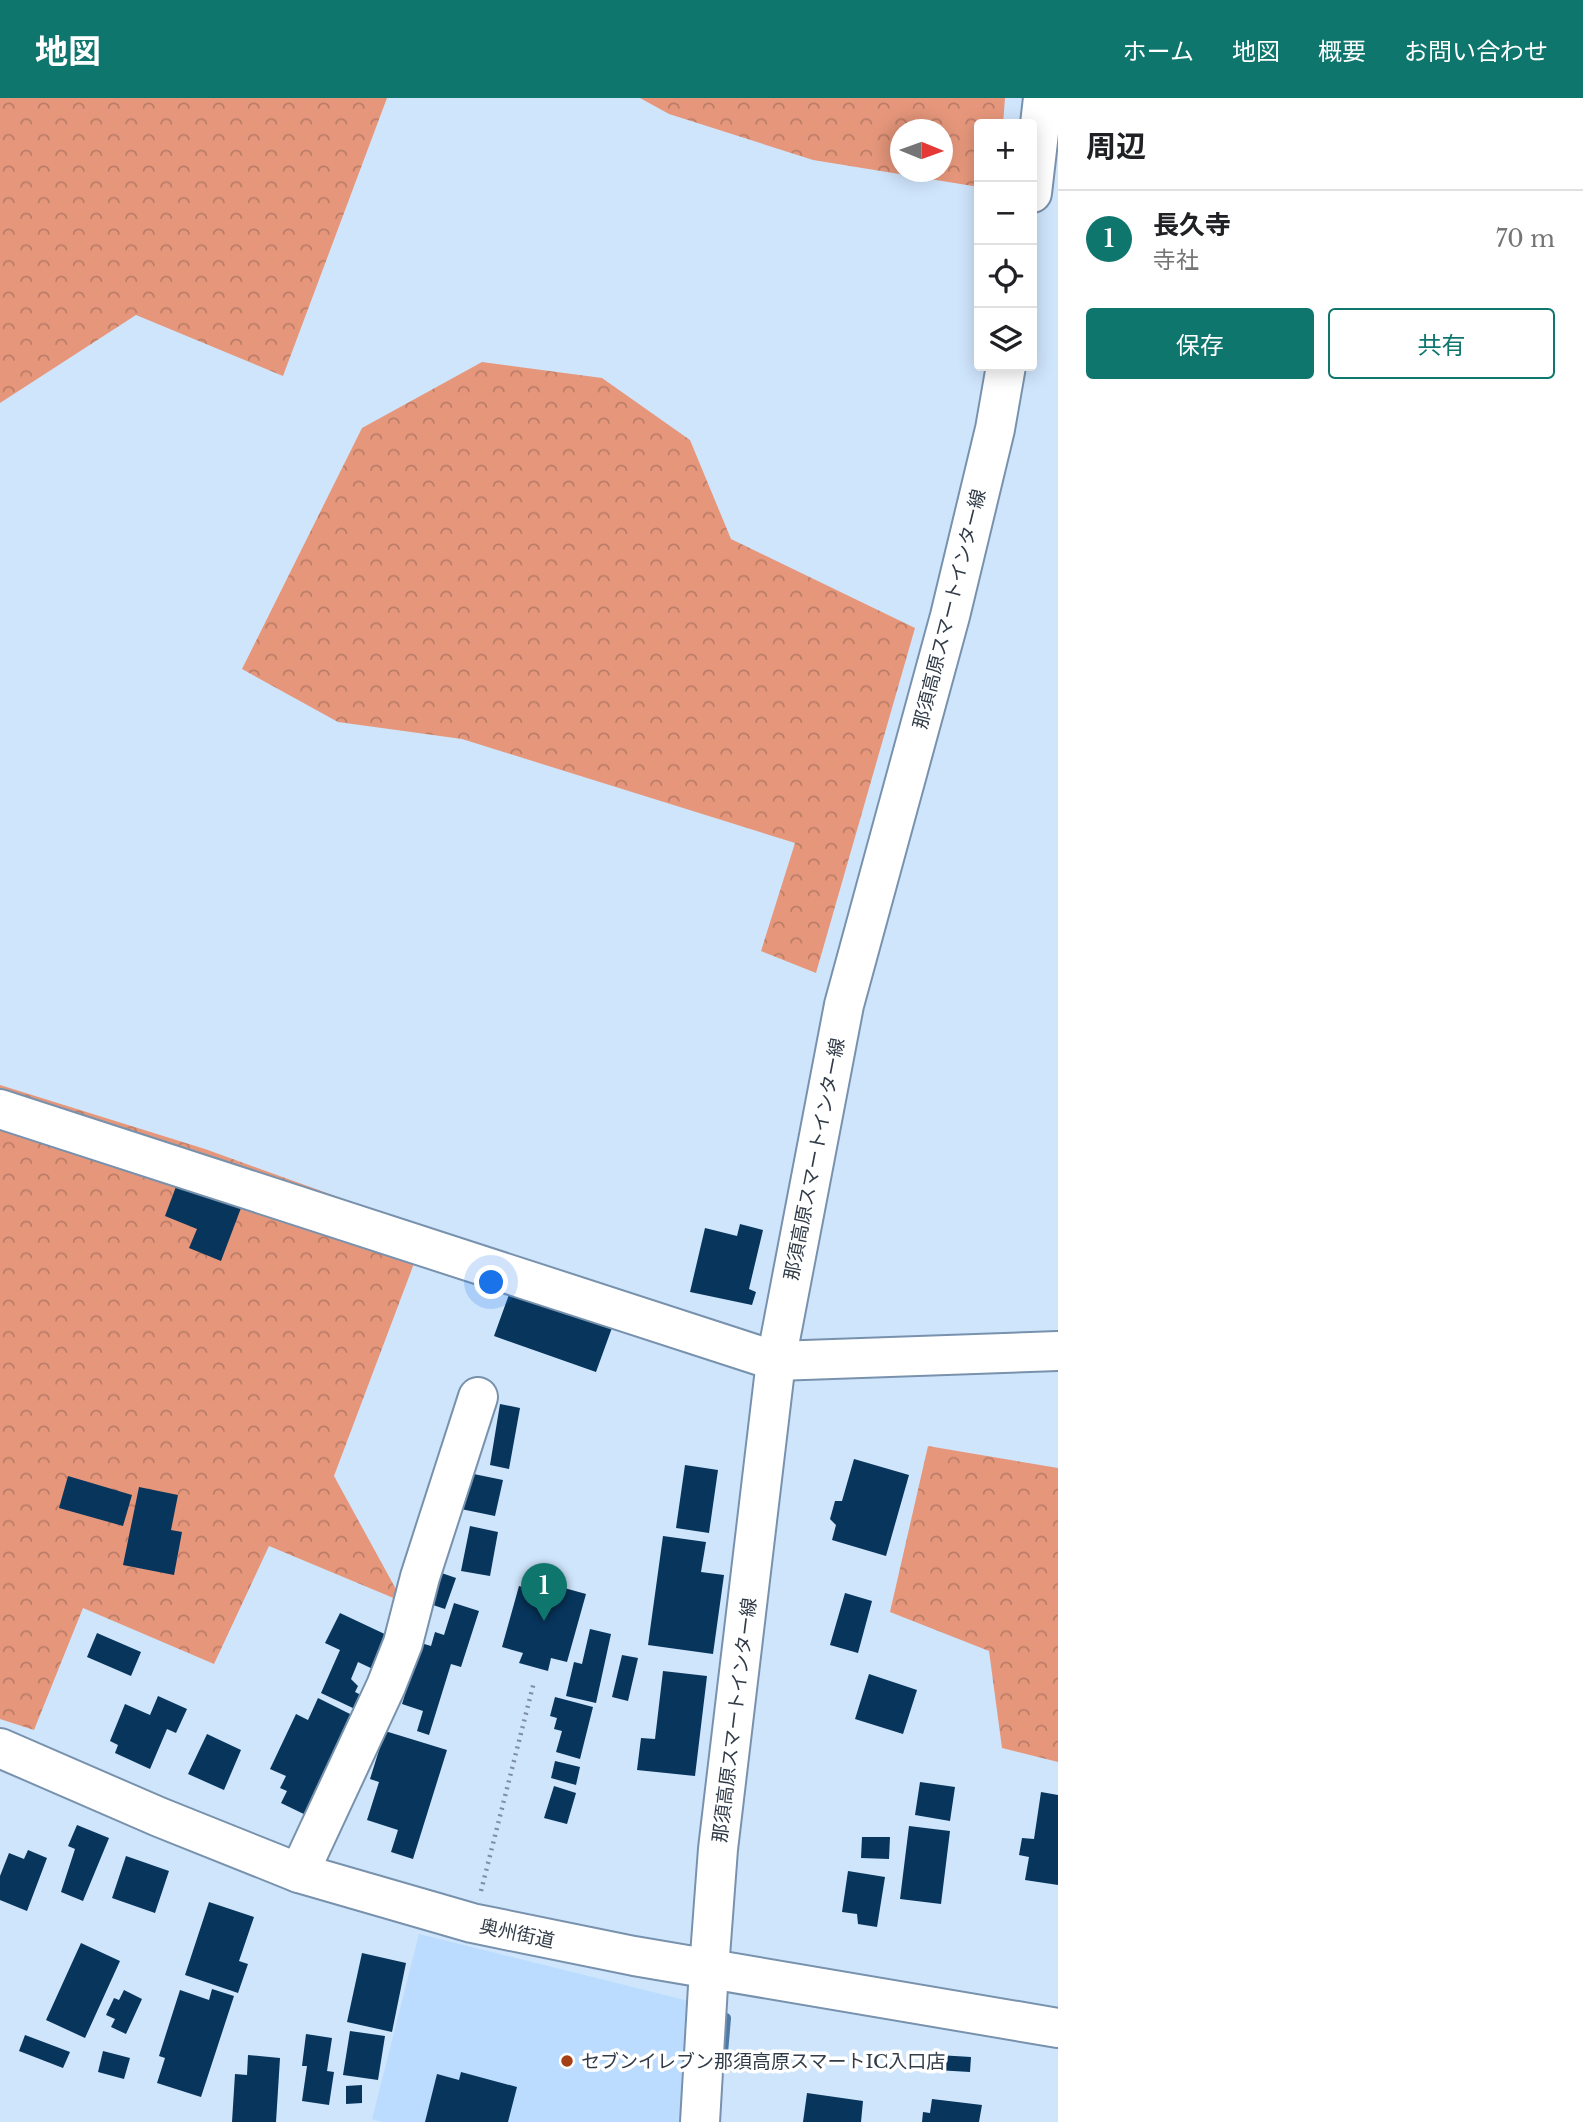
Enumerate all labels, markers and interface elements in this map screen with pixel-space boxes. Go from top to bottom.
text: 地図 [35,31,101,72]
text: ホーム [1123,37,1194,66]
text: 地図 [1232,37,1280,66]
text: 概要 [1318,37,1366,66]
text: お問い合わせ [1404,37,1548,66]
north arrow [890,119,953,182]
map controls [974,119,1037,371]
button: + [974,119,1037,182]
text: 周辺 [1086,128,1146,165]
button: − [974,182,1037,245]
text: 長久寺 [1153,209,1231,241]
text: 1 [1104,225,1114,253]
text: 70 m [1496,225,1555,253]
button: locate [974,245,1037,308]
text: 寺社 [1153,246,1199,274]
button: layers [974,308,1037,371]
button: 保存 [1086,308,1314,379]
button: 共有 [1328,308,1555,379]
street label: 那須高原スマートインター線 [909,487,990,731]
street label: 那須高原スマートインター線 [780,1036,849,1282]
your location [474,1265,508,1299]
pin: 1 [521,1563,567,1621]
street label: 那須高原スマートインター線 [708,1596,761,1844]
street label: 奥州街道 [477,1914,556,1953]
place label: セブンイレブン那須高原スマートIC入口店 [581,2050,945,2073]
marker: セブンイレブン那須高原スマートIC入口店 [559,2053,575,2069]

